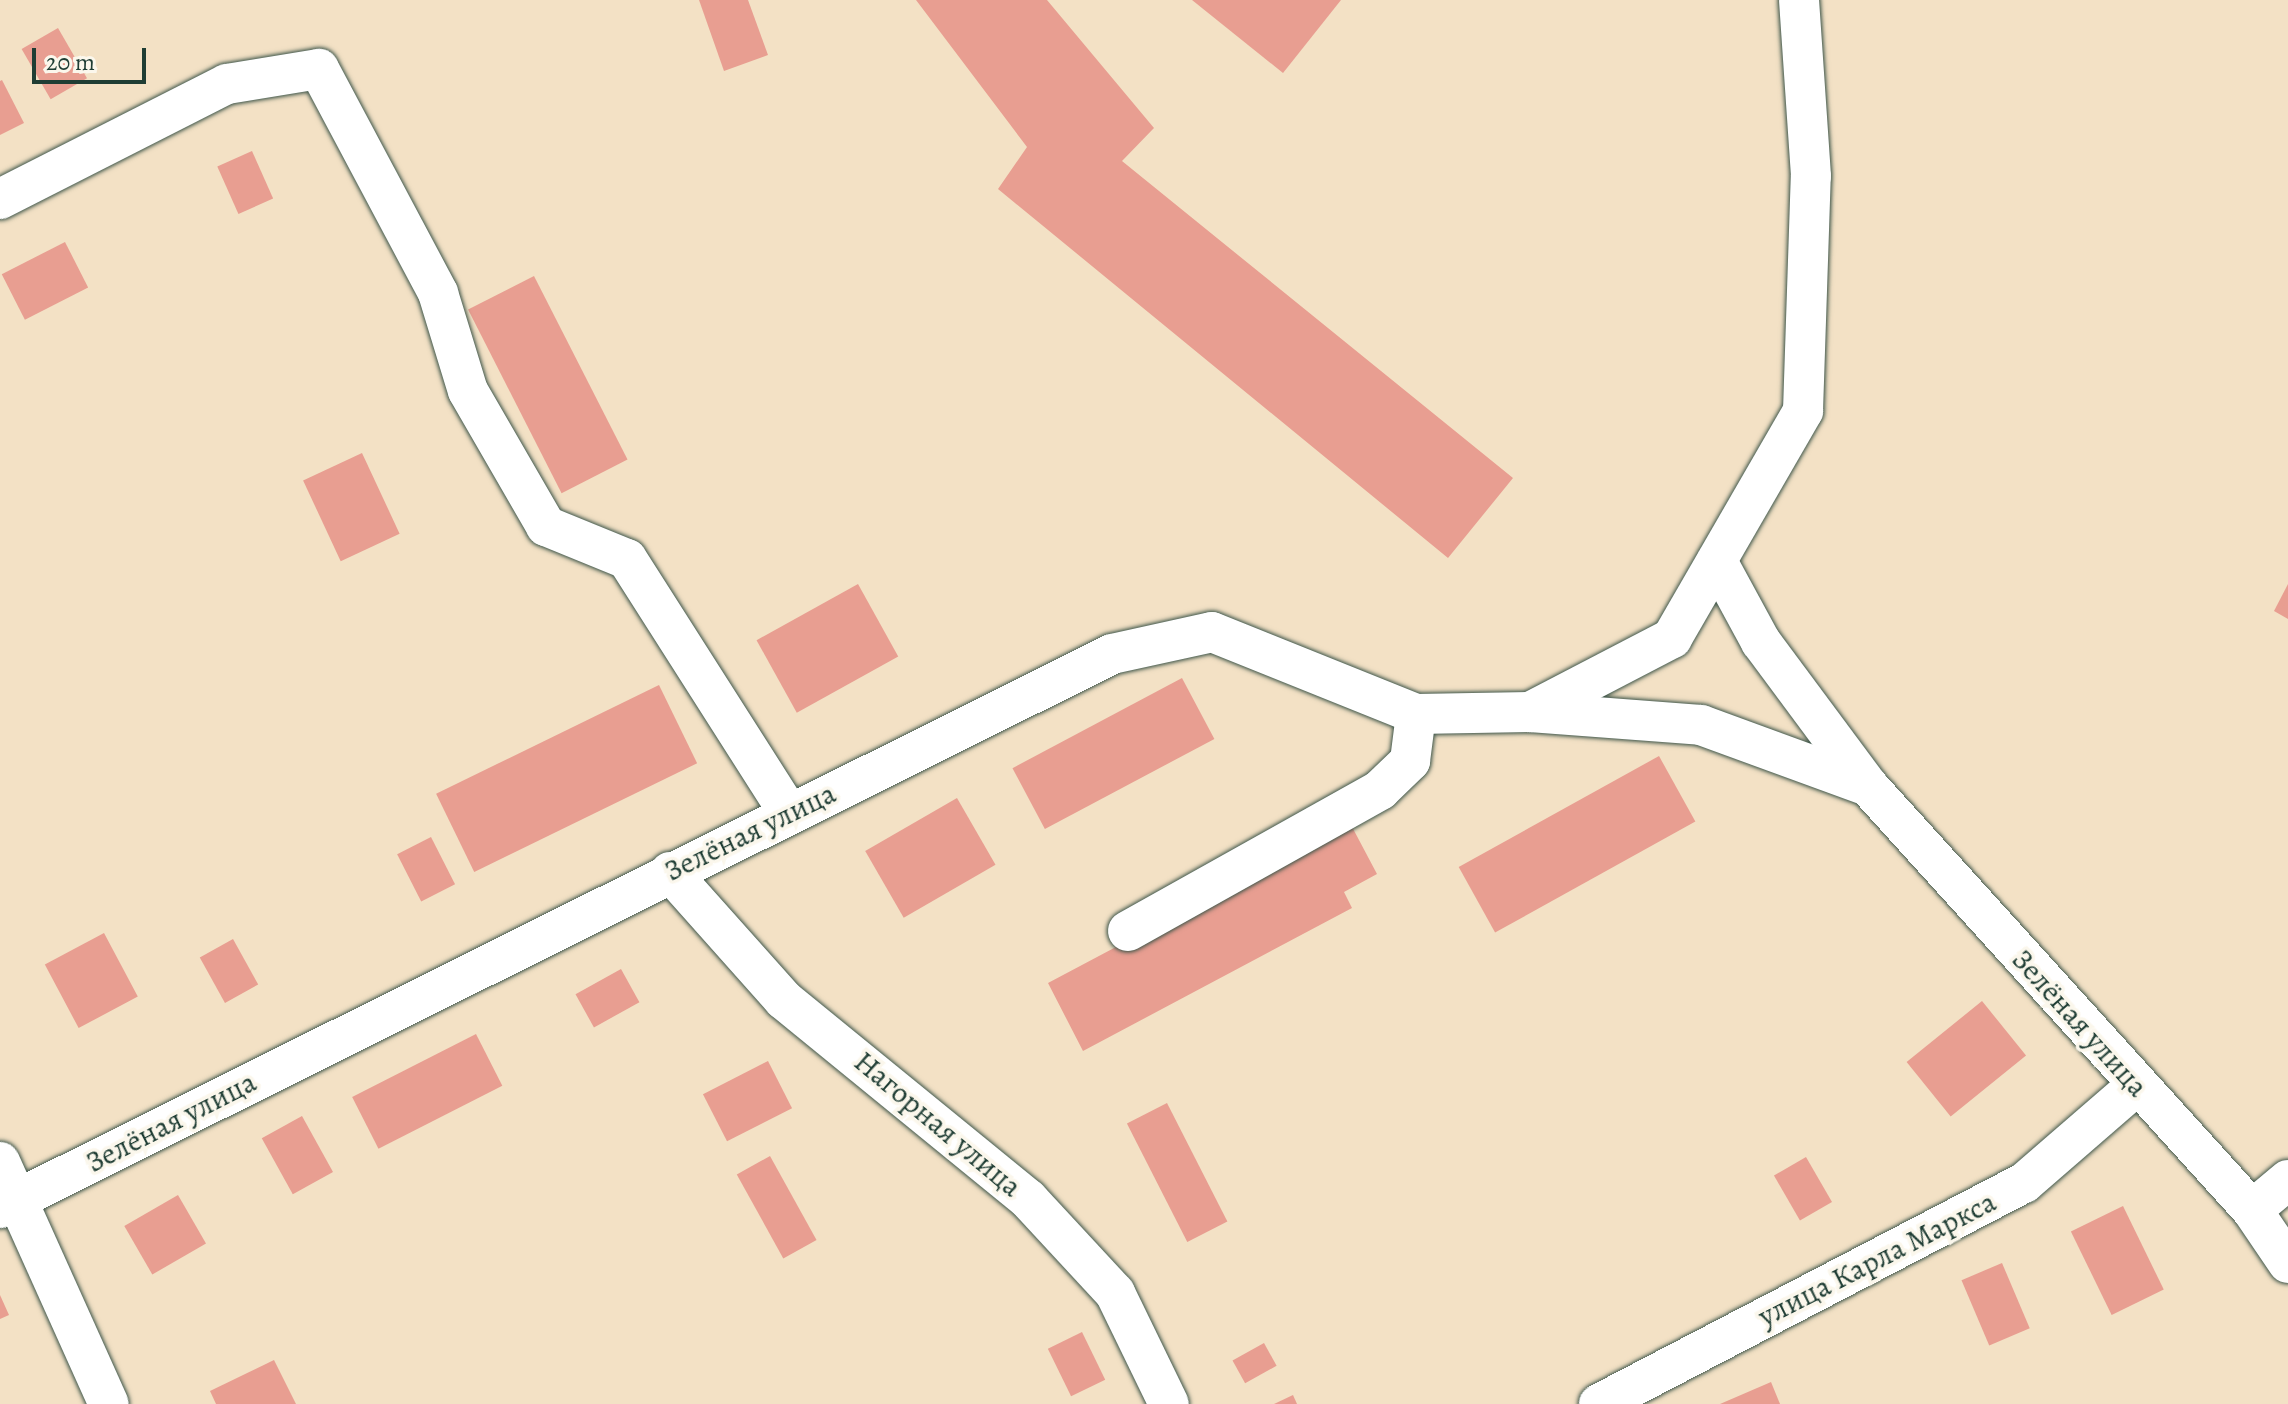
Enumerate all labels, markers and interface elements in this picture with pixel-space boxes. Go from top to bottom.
scale bar [36,32,150,82]
text: 20 m [46,46,95,78]
street label: Зелёная улица [658,775,842,889]
street label: Зелёная улица [2004,942,2156,1104]
street label: Нагорная улица [847,1043,1029,1205]
street label: Зелёная улица [80,1064,262,1180]
street label: улица Карла Маркса [1752,1184,2002,1334]

